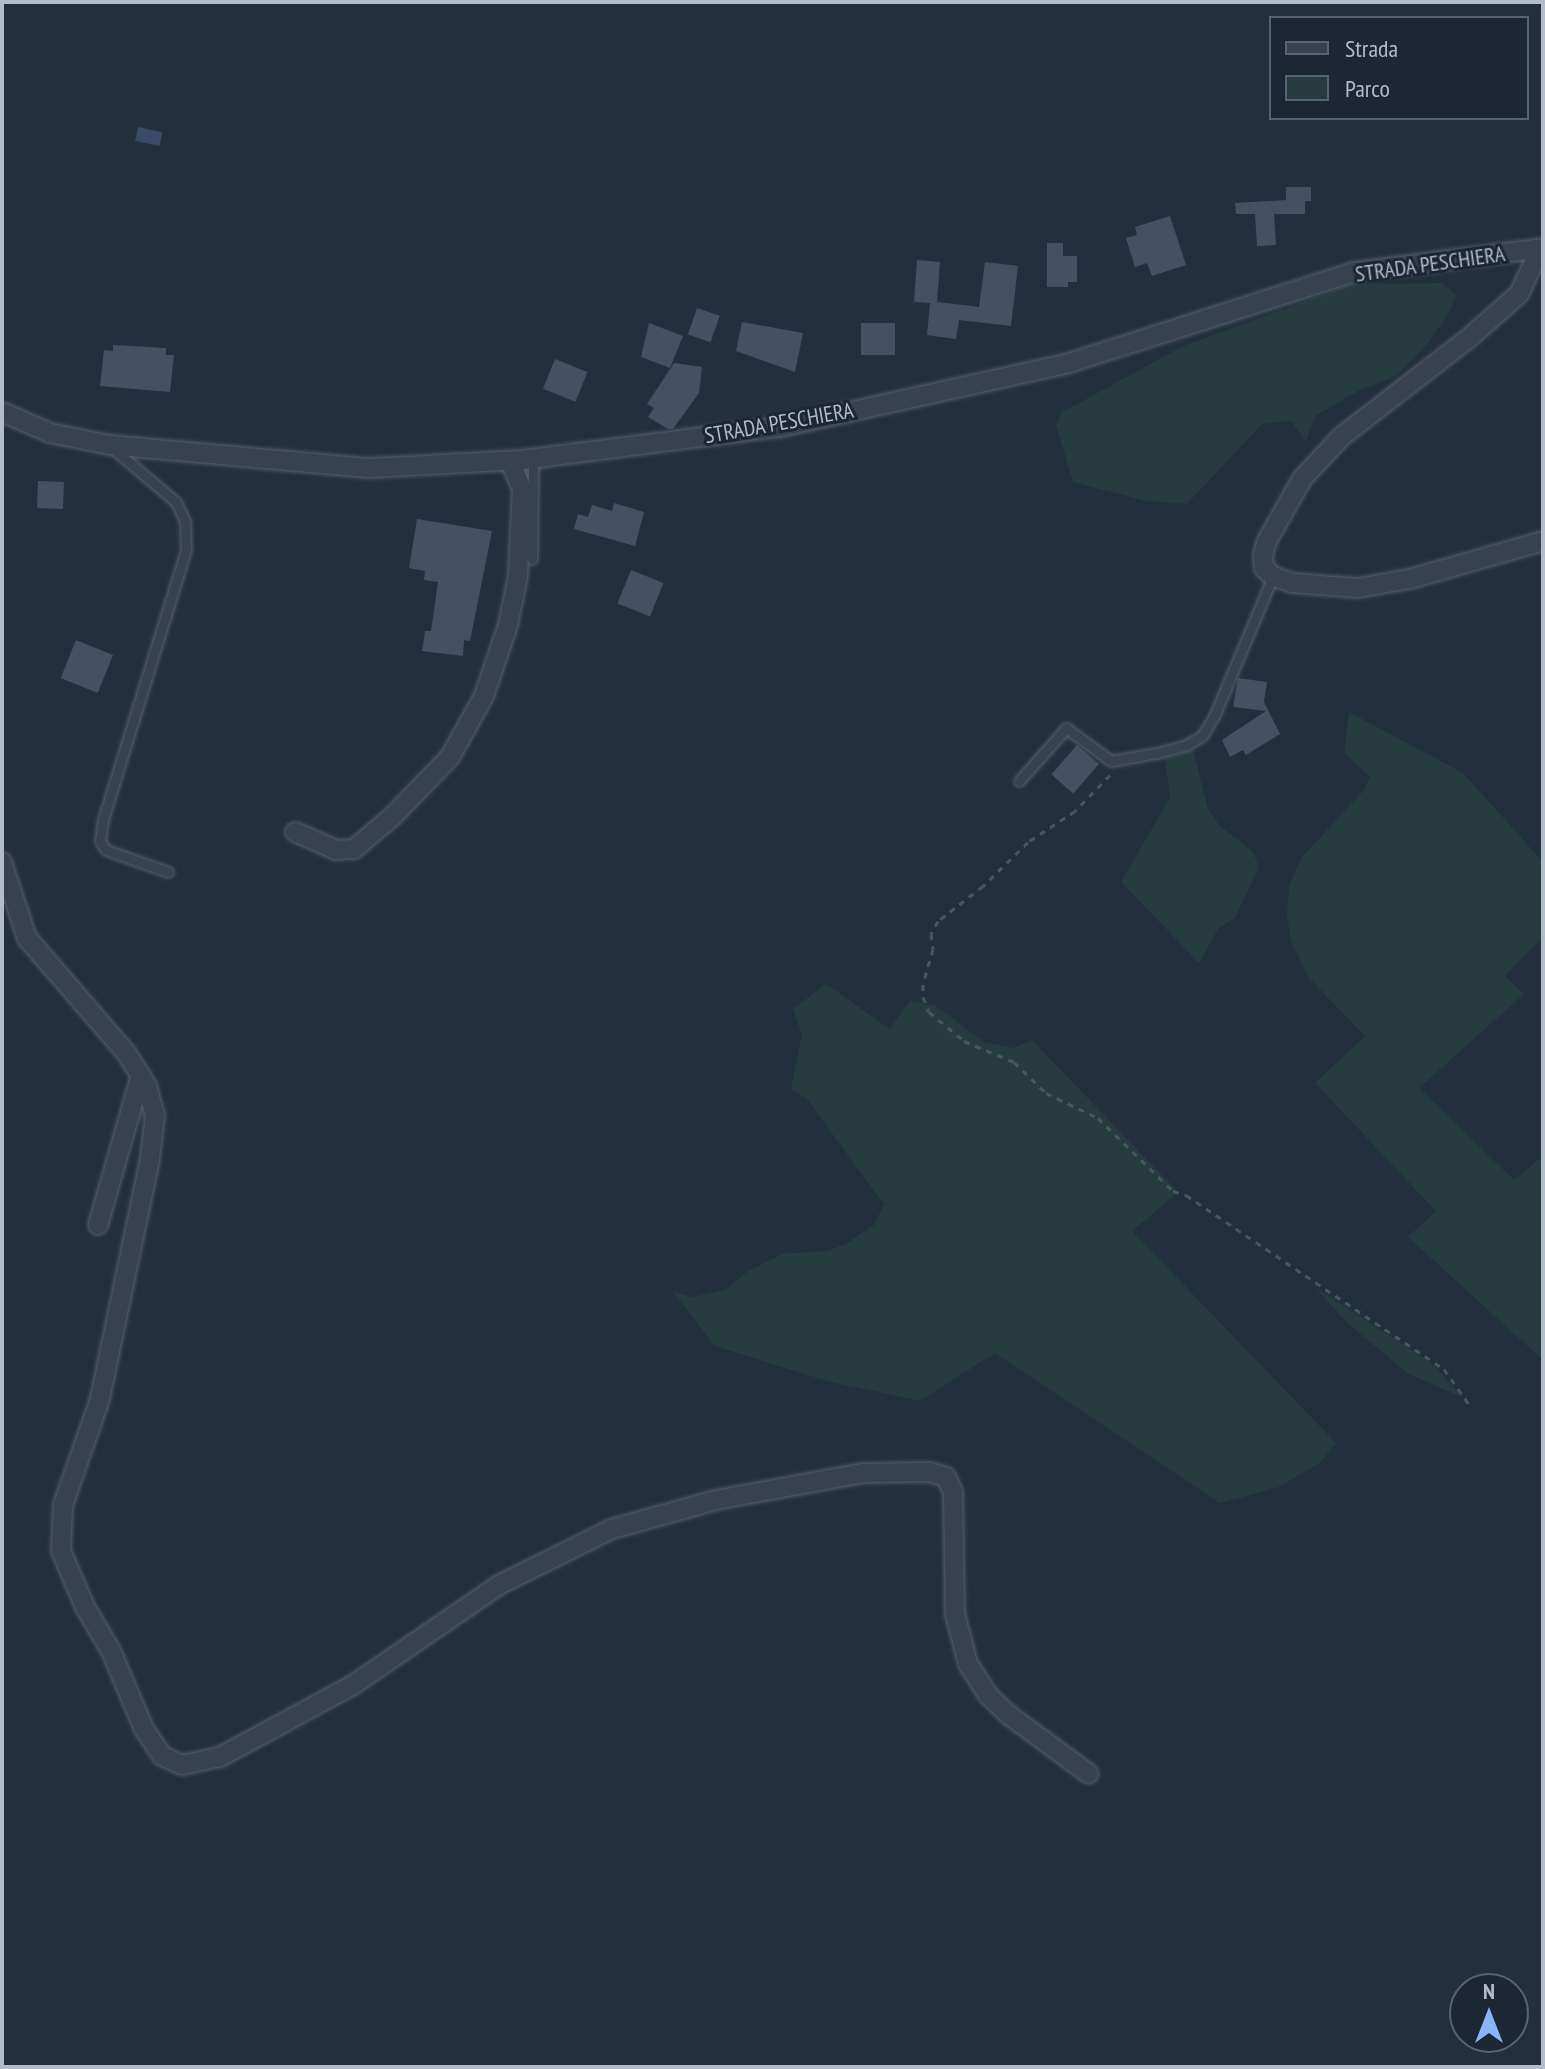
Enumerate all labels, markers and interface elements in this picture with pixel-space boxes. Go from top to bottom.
legend [1269,16,1529,120]
text: Strada [1345,33,1398,64]
text: Parco [1345,73,1390,104]
street label: STRADA PESCHIERA [1353,240,1507,288]
street label: STRADA PESCHIERA [702,397,856,449]
north arrow [1449,1973,1529,2053]
text: N [1483,1977,1495,2005]

